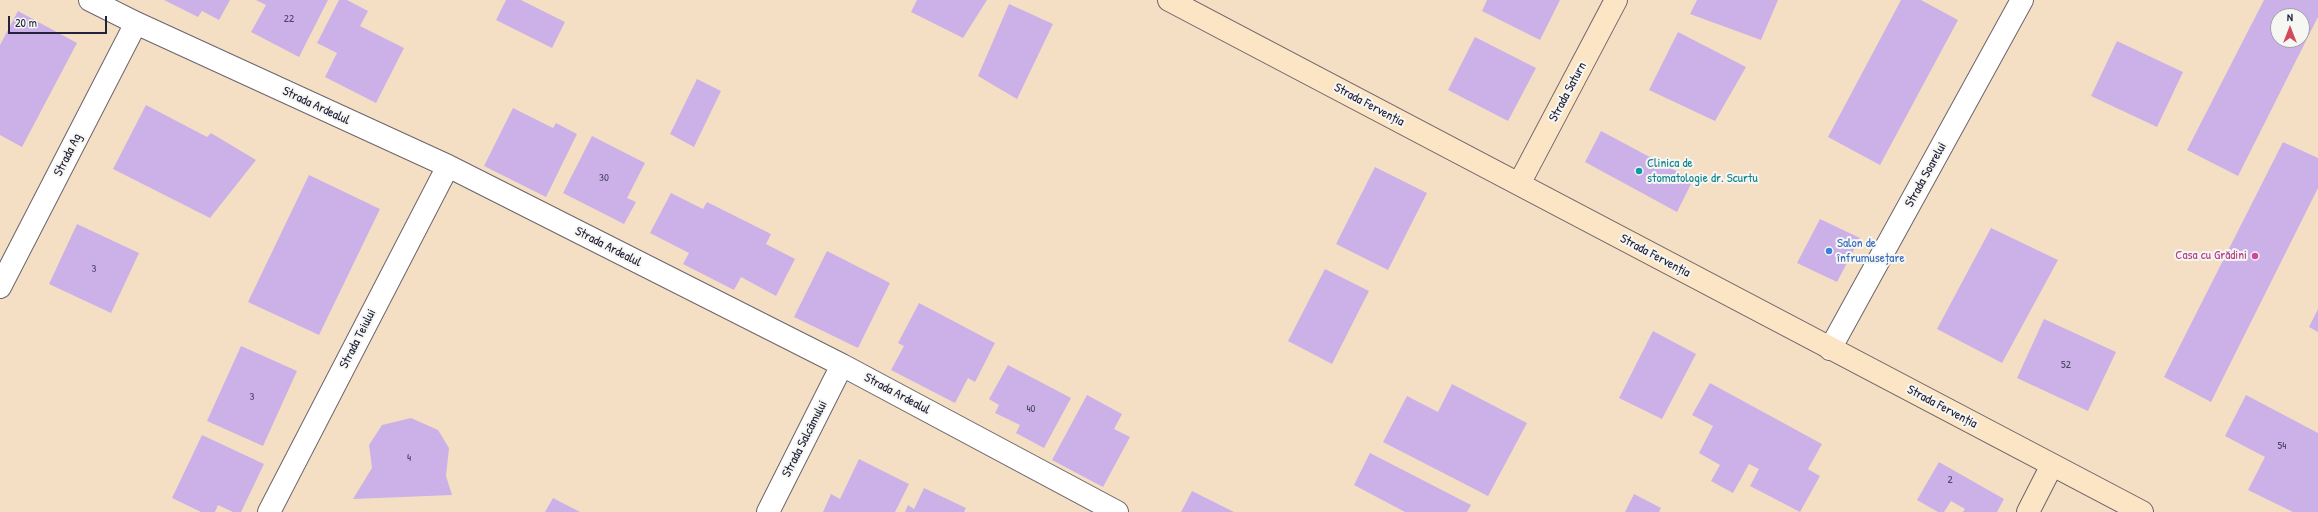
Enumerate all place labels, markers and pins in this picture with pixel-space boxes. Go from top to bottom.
place label: Clinica de stomatologie dr. Scurtu [1647,156,1758,187]
marker: Clinica de stomatologie dr. Scurtu [1634,166,1644,176]
place label: Salon de înfrumusețare [1837,236,1905,267]
marker: Salon de înfrumusețare [1824,246,1834,256]
place label: Casa cu Grădini [2175,248,2247,264]
marker: Casa cu Grădini [2250,251,2260,261]

